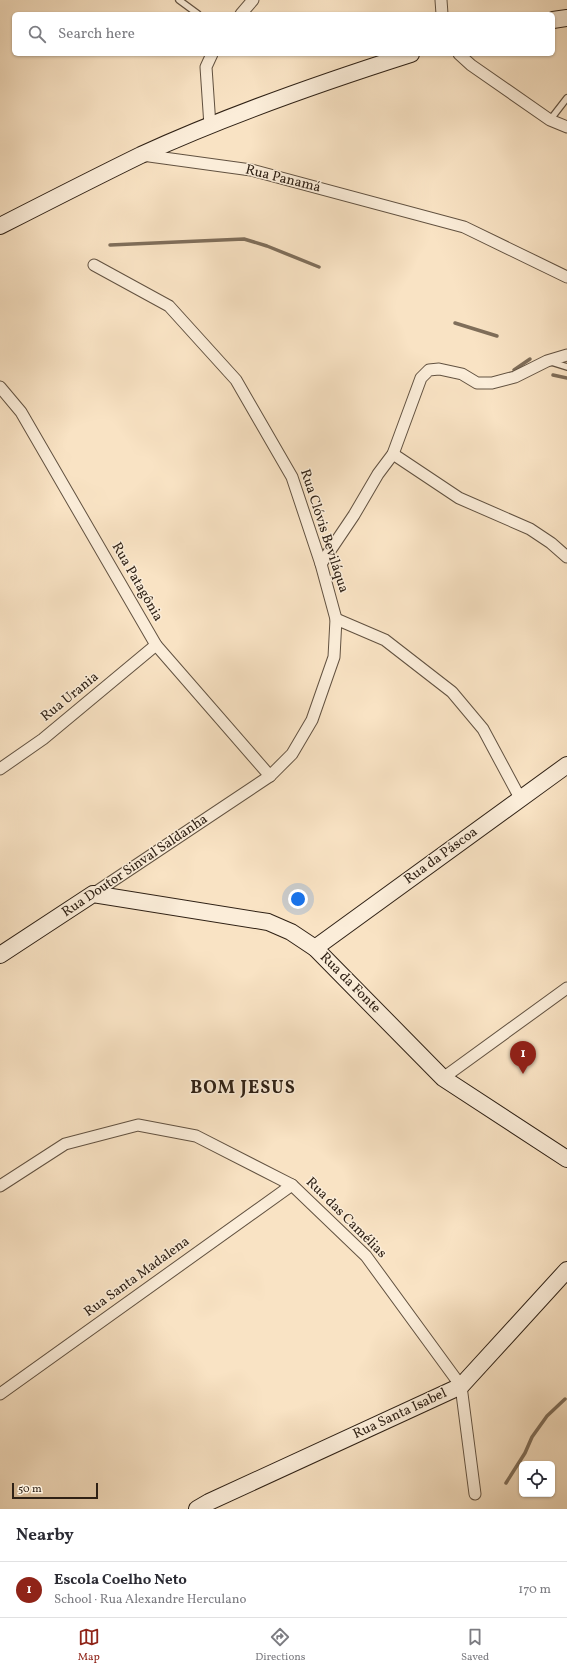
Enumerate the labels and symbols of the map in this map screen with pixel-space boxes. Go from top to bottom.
street label: Rua Panamá [243,160,323,198]
street label: Rua Clóvis Beviláqua [295,467,353,595]
street label: Rua Patagônia [107,539,167,625]
street label: Rua Urania [37,668,103,726]
street label: Rua Doutor Sinval Saldanha [58,810,212,922]
street label: Rua da Páscoa [400,823,482,889]
your location [288,889,308,909]
street label: Rua da Fonte [315,948,385,1018]
pin: 1 [510,1041,536,1074]
district label: BOM JESUS [190,1076,296,1101]
street label: Rua das Camélias [301,1173,391,1263]
street label: Rua Santa Madalena [80,1232,194,1322]
street label: Rua Santa Isabel [350,1384,450,1444]
scale bar [12,1481,98,1500]

